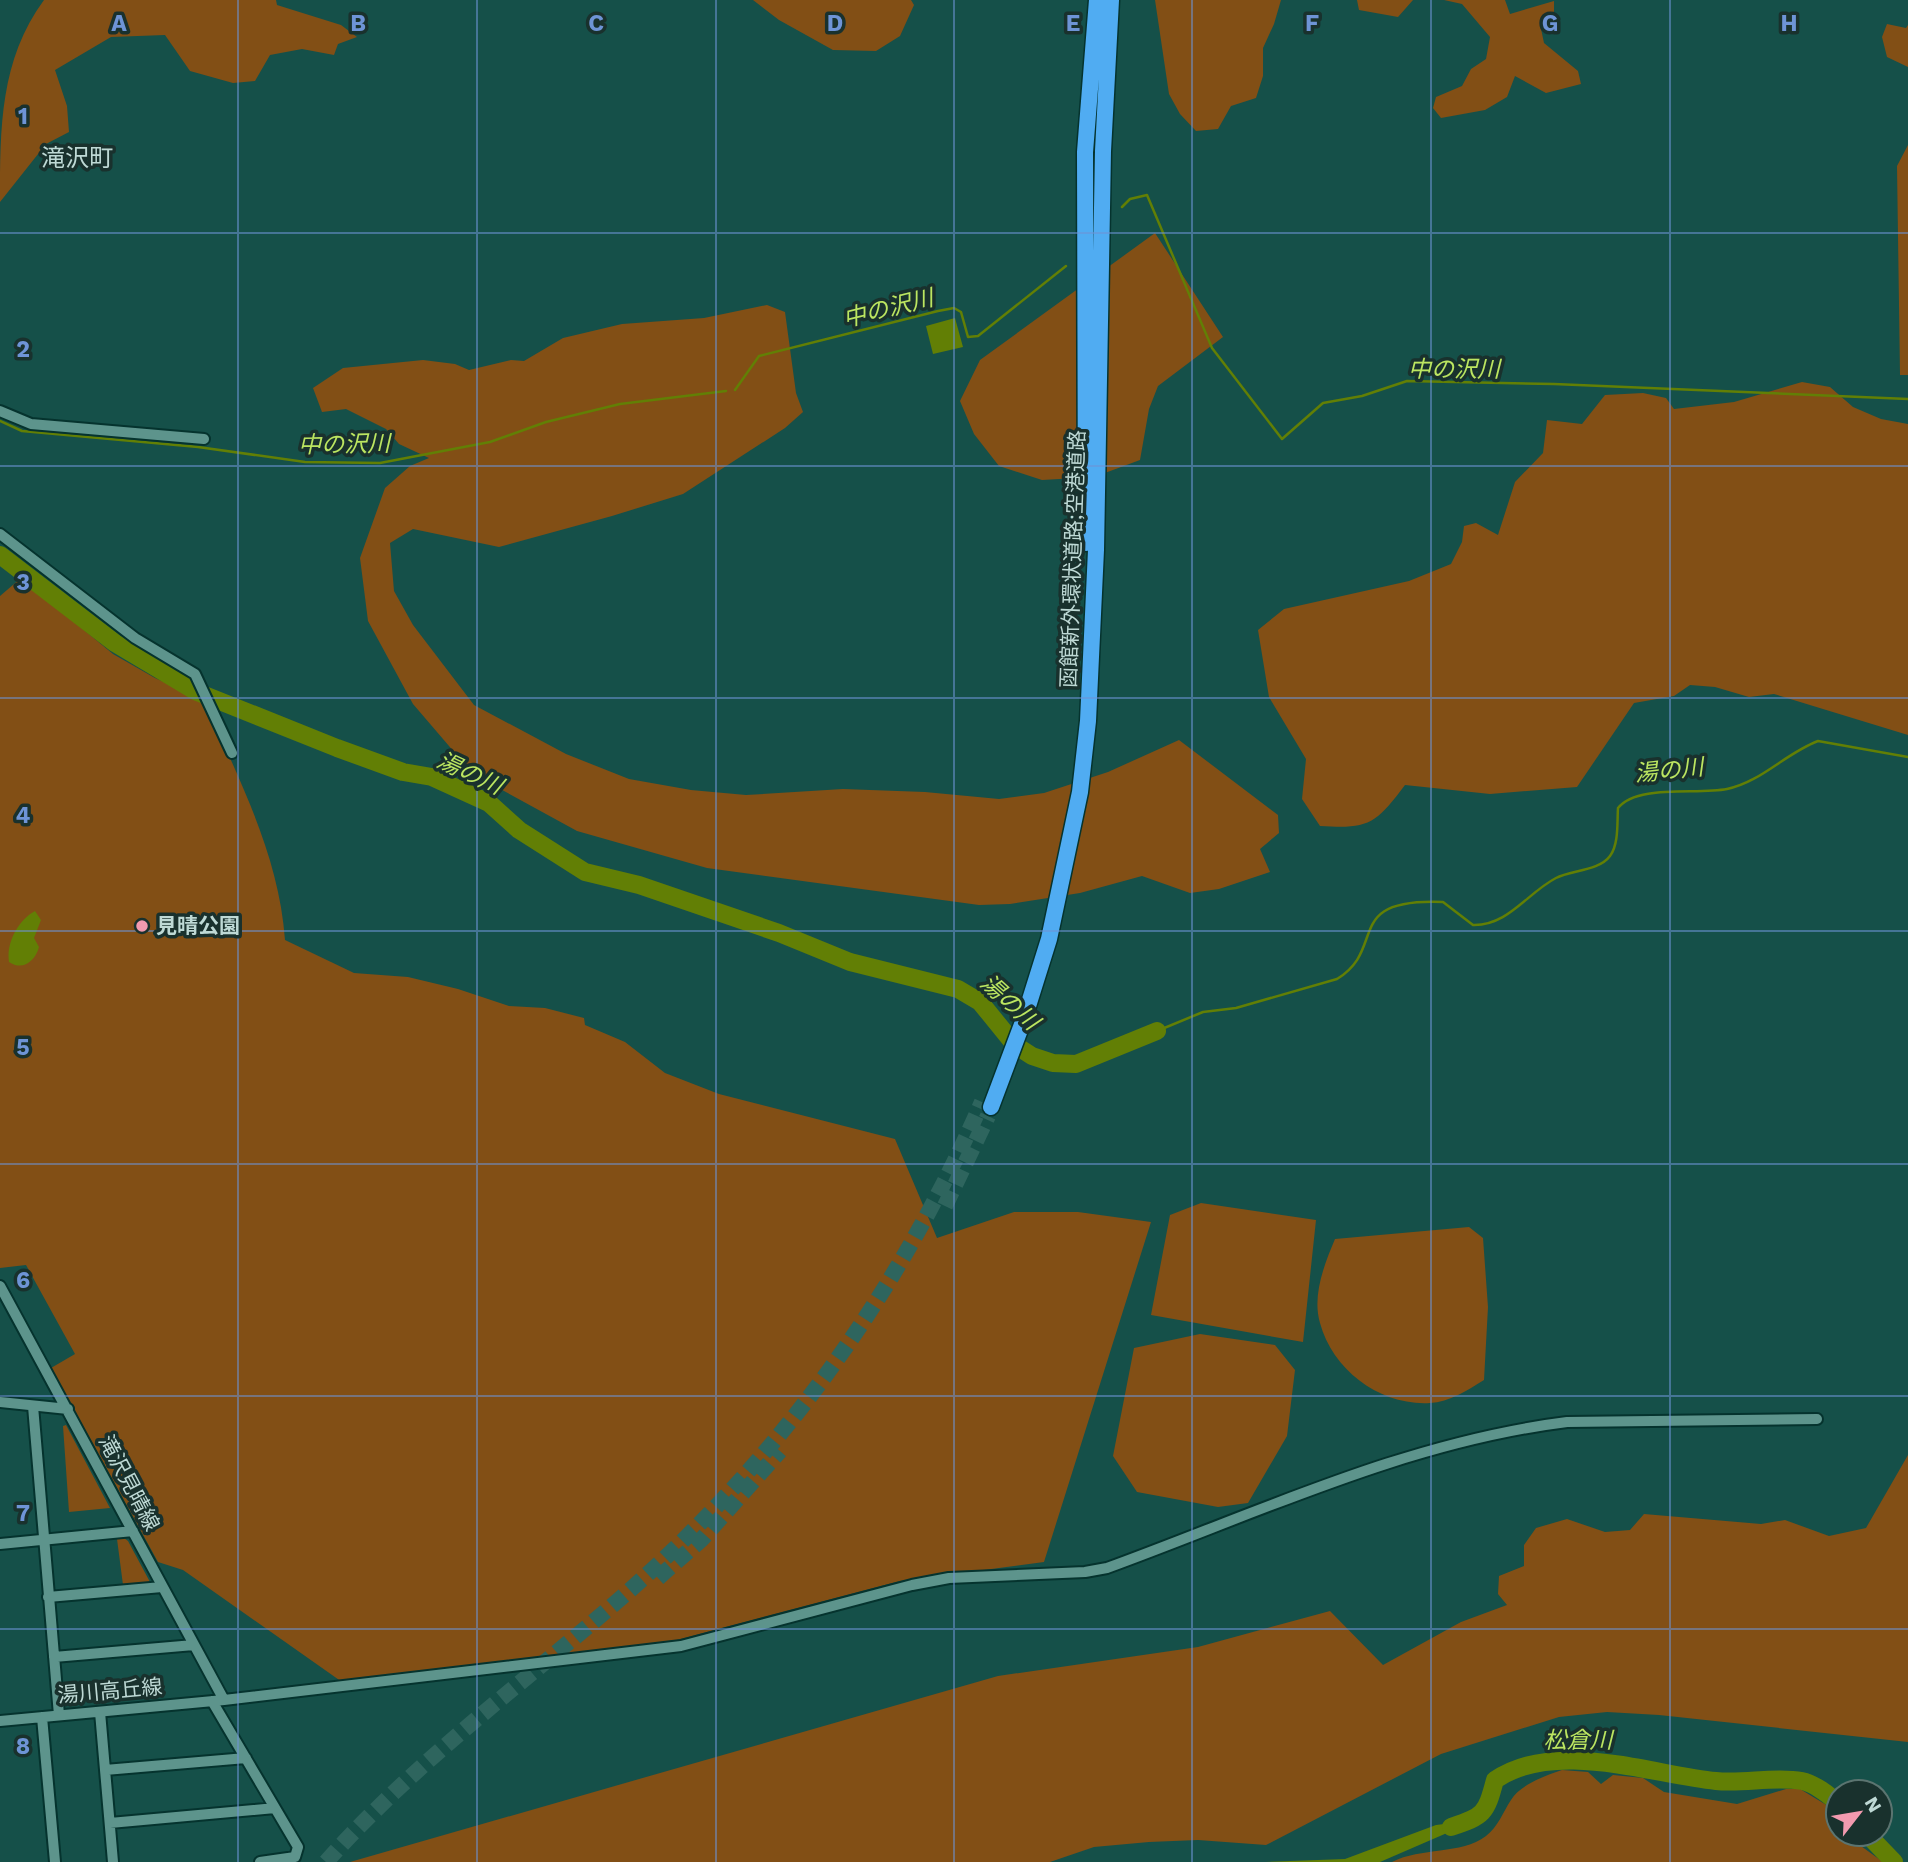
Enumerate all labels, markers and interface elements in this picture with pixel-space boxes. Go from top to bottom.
text: A [111,10,127,37]
text: B [350,10,366,37]
text: C [588,10,604,37]
text: D [827,10,843,37]
text: E [1066,10,1080,37]
text: F [1305,10,1319,37]
text: G [1542,10,1558,37]
text: H [1780,10,1798,37]
text: 1 [18,103,28,130]
district label: 滝沢町 [41,144,113,172]
water label: 中の沢川 [840,284,939,333]
text: 2 [16,336,30,363]
water label: 中の沢川 [1408,356,1503,383]
water label: 中の沢川 [298,430,393,459]
street label: 函館新外環状道路;空港道路 [1056,430,1089,688]
text: 3 [16,569,30,596]
water label: 湯の川 [433,747,509,802]
water label: 湯の川 [1633,753,1708,788]
text: 4 [16,802,31,829]
place label: 見晴公園 [156,913,240,938]
marker: 見晴公園 [134,918,150,934]
water label: 湯の川 [975,969,1047,1037]
text: 5 [16,1034,30,1061]
text: 6 [16,1267,30,1294]
street label: 滝沢見晴線 [94,1431,165,1535]
text: 7 [16,1500,30,1527]
street label: 湯川高丘線 [57,1673,163,1708]
water label: 松倉川 [1544,1727,1616,1754]
text: 8 [16,1733,30,1760]
north arrow [1824,1778,1894,1848]
text: N [1860,1793,1887,1816]

